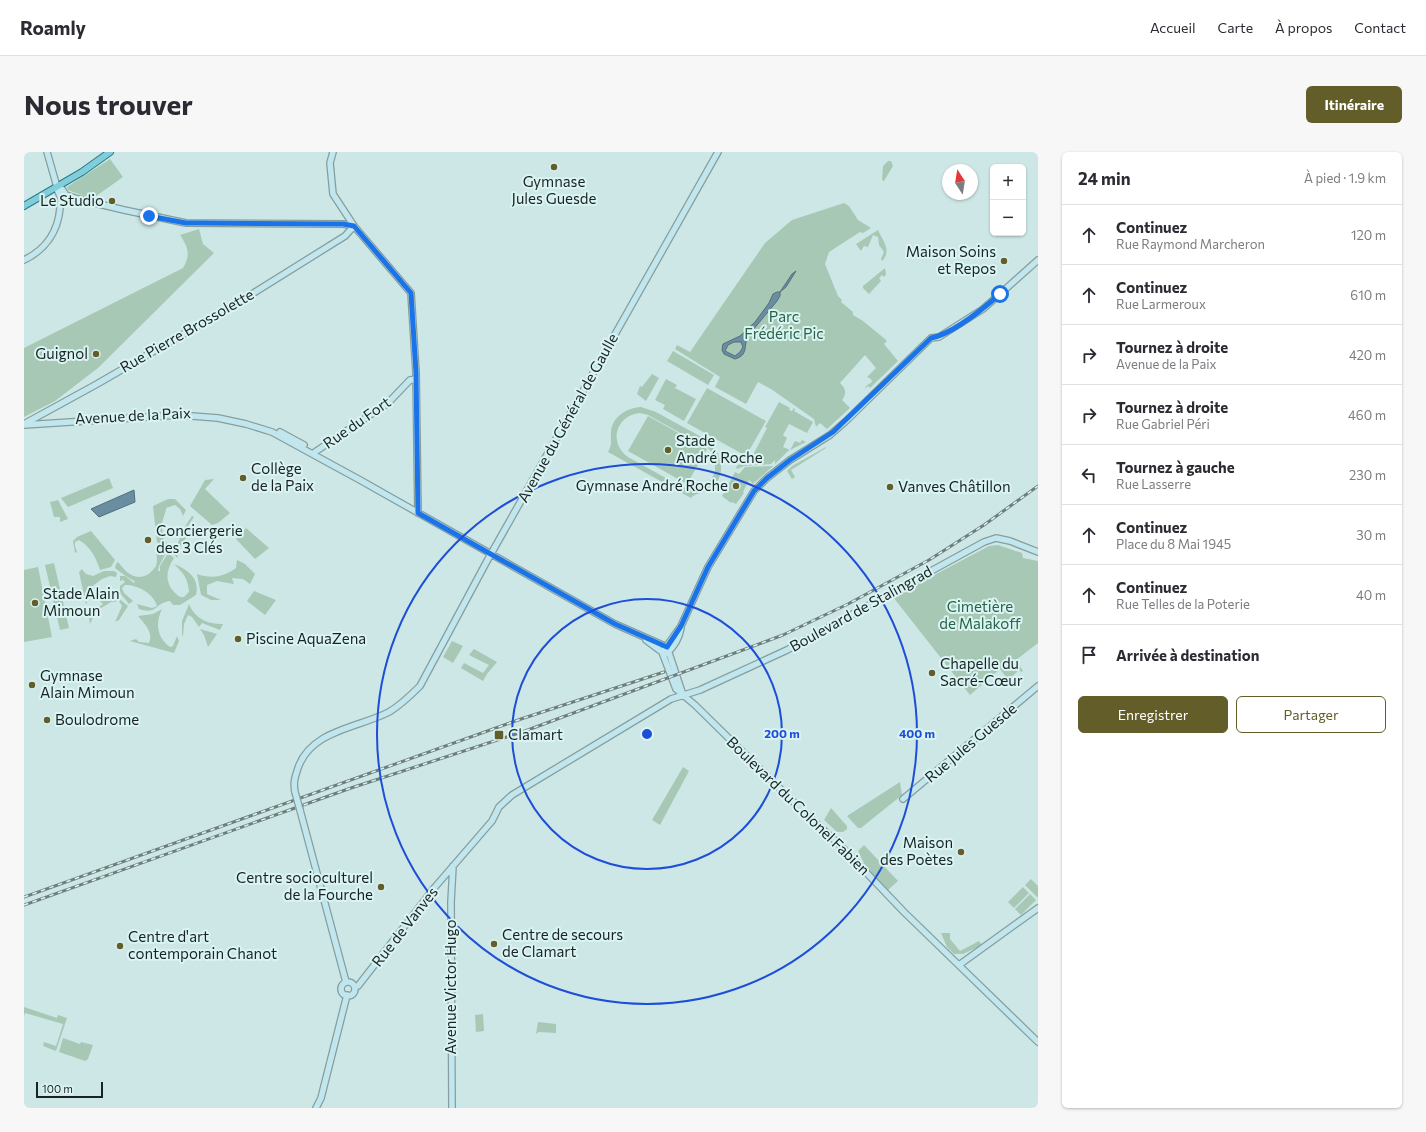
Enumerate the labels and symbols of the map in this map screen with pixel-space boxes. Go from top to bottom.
marker: Gymnase Jules Guesde [549,162,559,172]
north arrow [942,164,978,200]
place label: Gymnase Jules Guesde [512,172,597,207]
place label: Le Studio [40,191,104,209]
marker: Le Studio [107,196,117,206]
route end [140,207,158,225]
place label: Maison Soins et Repos [906,242,996,277]
marker: Maison Soins et Repos [999,256,1009,266]
street label: Rue Pierre Brossolette [116,284,257,376]
route start [991,285,1009,303]
park label: Parc Frédéric Pic [744,307,824,342]
street label: Avenue du Général de Gaulle [513,330,621,505]
place label: Guignol [35,344,88,362]
marker: Guignol [91,349,101,359]
street label: Rue du Fort [319,392,394,452]
street label: Avenue de la Paix [75,403,191,427]
place label: Stade André Roche [676,431,763,466]
marker: Stade André Roche [663,445,673,455]
place label: Collège de la Paix [251,459,314,494]
marker: Collège de la Paix [238,473,248,483]
place label: Gymnase André Roche [576,476,728,494]
place label: Vanves Châtillon [898,477,1011,495]
marker: Gymnase André Roche [731,481,741,491]
marker: Vanves Châtillon [885,482,895,492]
place label: Conciergerie des 3 Clés [156,521,243,556]
marker: Conciergerie des 3 Clés [143,535,153,545]
street label: Boulevard de Stalingrad [786,561,935,655]
place label: Stade Alain Mimoun [43,584,120,619]
park label: Cimetière de Malakoff [939,597,1021,632]
marker: Stade Alain Mimoun [30,598,40,608]
place label: Piscine AquaZena [246,629,366,647]
marker: Piscine AquaZena [233,634,243,644]
place label: Chapelle du Sacré-Cœur [940,654,1023,689]
place label: Gymnase Alain Mimoun [40,666,135,701]
marker: Chapelle du Sacré-Cœur [927,668,937,678]
marker: Gymnase Alain Mimoun [27,680,37,690]
street label: Rue Jules Guesde [921,699,1020,786]
place label: Boulodrome [55,710,139,728]
marker: Boulodrome [42,715,52,725]
place label: Clamart [508,725,563,743]
text: 200 m [764,726,800,740]
text: 400 m [899,726,935,740]
centre of rings [640,727,654,741]
marker: Clamart [493,729,505,741]
street label: Boulevard du Colonel Fabien [723,732,874,878]
place label: Maison des Poètes [880,833,953,868]
marker: Maison des Poètes [956,847,966,857]
place label: Centre socioculturel de la Fourche [236,868,373,903]
marker: Centre socioculturel de la Fourche [376,882,386,892]
street label: Rue de Vanves [367,883,441,970]
street label: Avenue Victor Hugo [441,920,459,1054]
place label: Centre de secours de Clamart [502,925,623,960]
place label: Centre d'art contemporain Chanot [128,927,277,962]
marker: Centre de secours de Clamart [489,939,499,949]
marker: Centre d'art contemporain Chanot [115,941,125,951]
scale bar [36,1080,103,1099]

